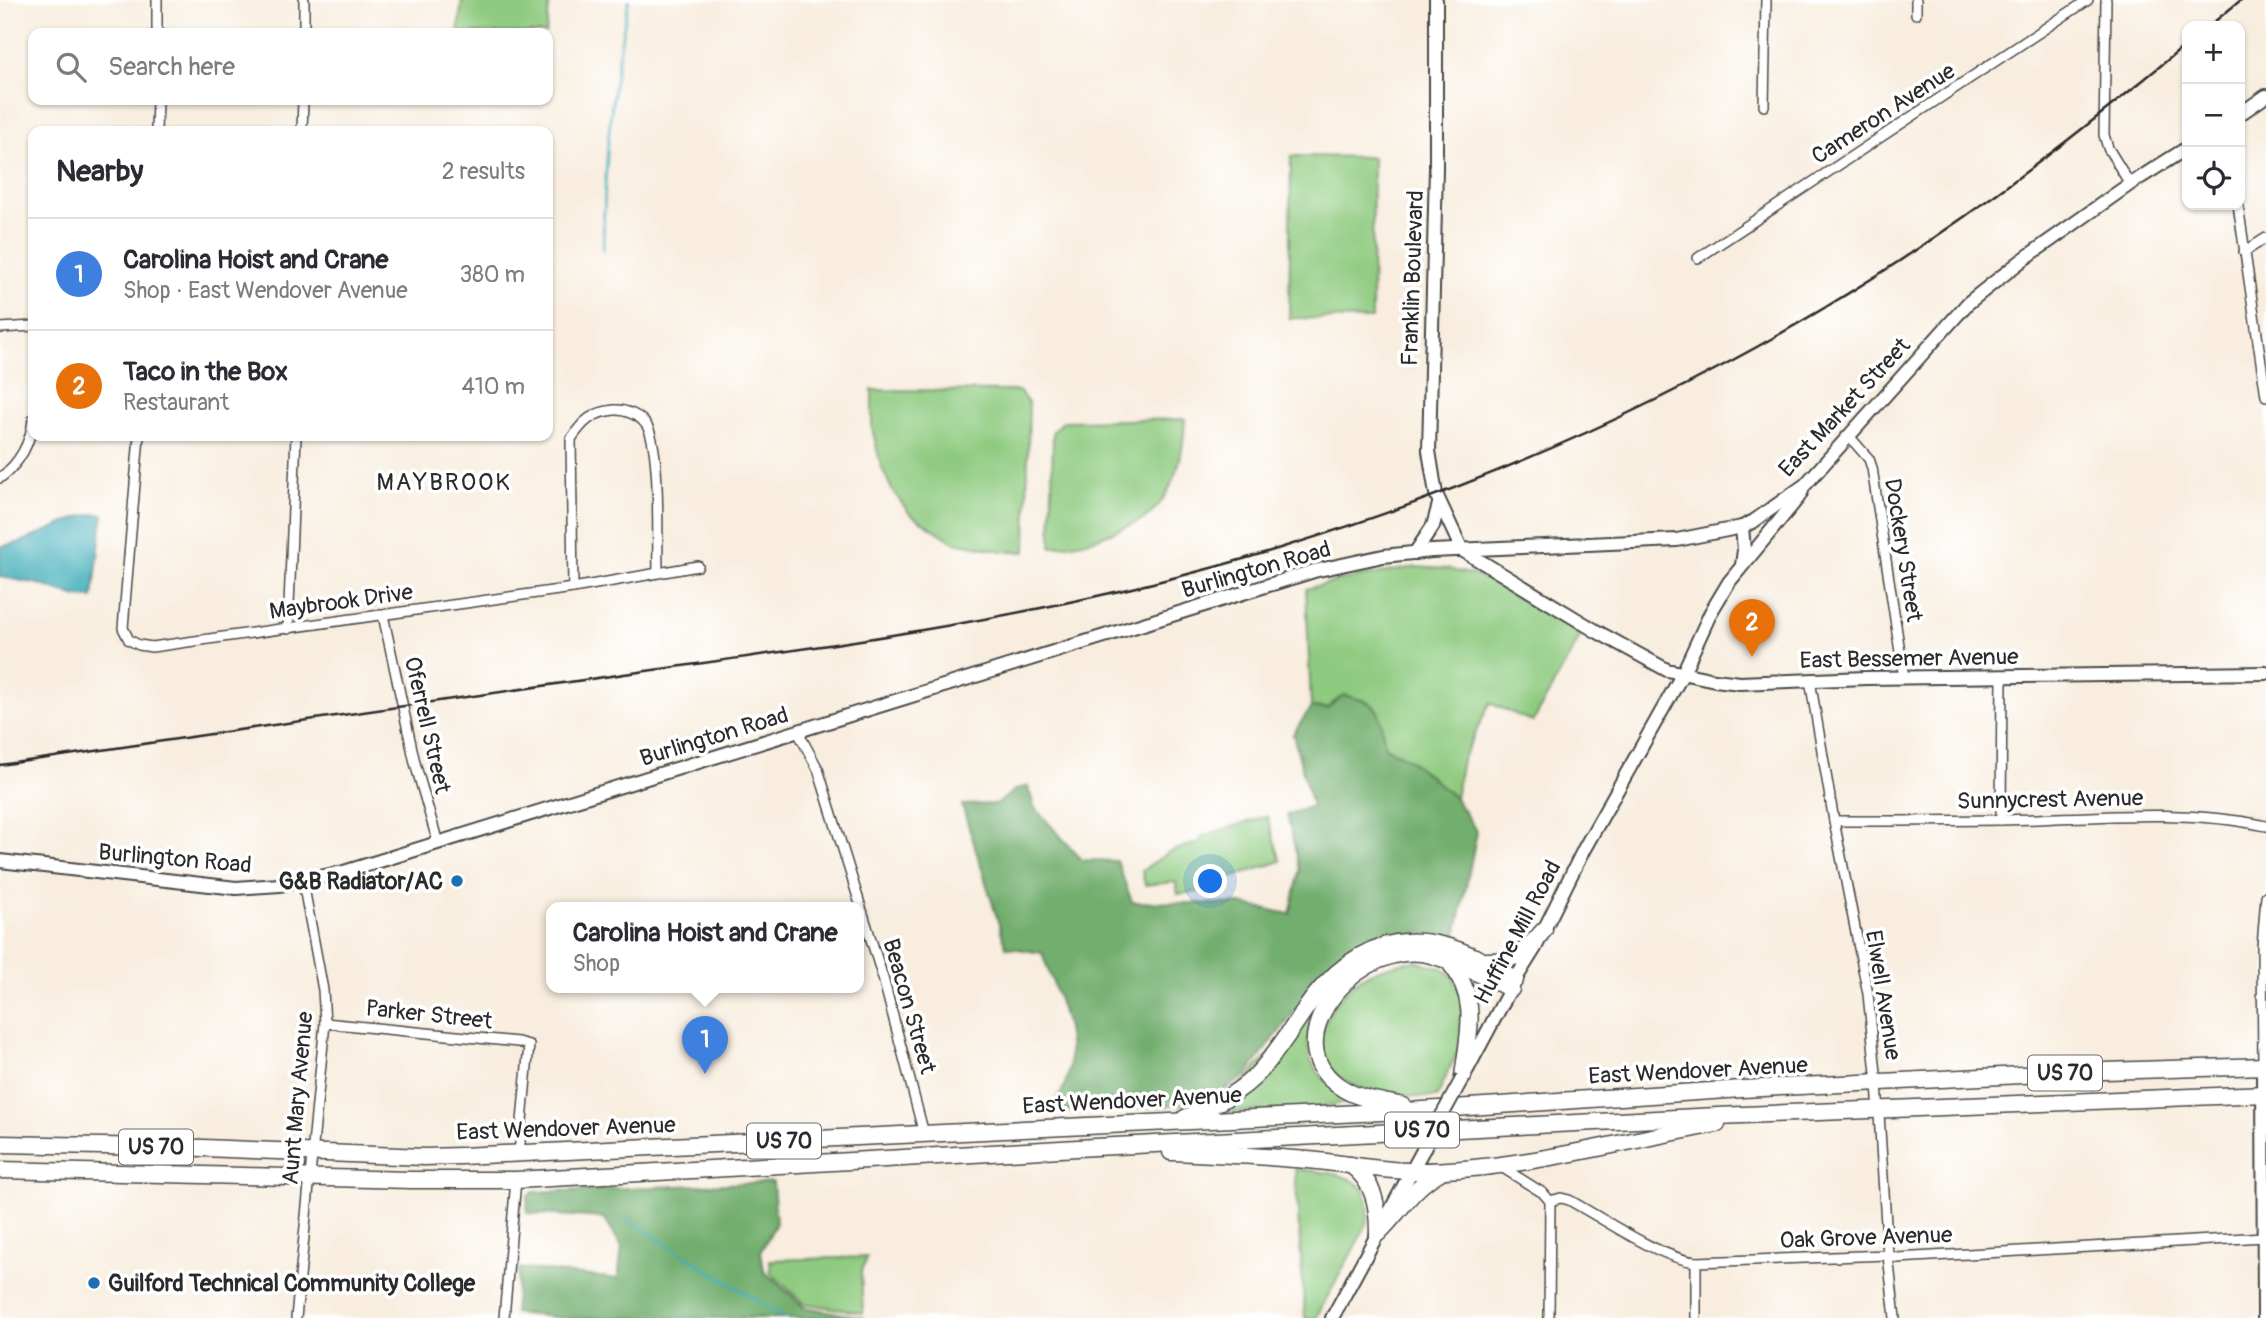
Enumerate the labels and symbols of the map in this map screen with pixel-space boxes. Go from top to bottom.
street label: Cameron Avenue [1806,56,1961,171]
street label: Franklin Boulevard [1395,190,1430,366]
street label: East Market Street [1772,331,1917,483]
district label: MAYBROOK [376,468,512,497]
street label: Dockery Street [1878,476,1929,625]
street label: Burlington Road [1178,534,1334,605]
street label: Maybrook Drive [267,577,415,626]
pin: 2 [1729,599,1775,657]
street label: East Bessemer Avenue [1799,642,2019,675]
street label: Oferrell Street [398,654,457,797]
street label: Burlington Road [636,700,792,773]
street label: Sunnycrest Avenue [1957,783,2144,816]
street label: Burlington Road [97,837,253,880]
street label: Huffine Mill Road [1467,855,1568,1009]
your location [1193,864,1227,898]
place label: G&B Radiator/AC [279,867,443,896]
marker: G&B Radiator/AC [449,873,465,889]
street label: Elwell Avenue [1859,928,1908,1063]
street label: Beacon Street [876,935,943,1078]
street label: Parker Street [364,993,494,1036]
street label: Aunt Mary Avenue [275,1010,320,1186]
pin: 1 [682,1016,728,1074]
street label: East Wendover Avenue [1588,1050,1809,1091]
road number: US 70 [2028,1056,2102,1090]
street label: East Wendover Avenue [1022,1080,1243,1121]
street label: East Wendover Avenue [456,1110,677,1147]
road number: US 70 [1385,1112,1459,1148]
road number: US 70 [747,1124,821,1158]
road number: US 70 [119,1130,193,1164]
street label: Oak Grove Avenue [1779,1220,1953,1255]
place label: Guilford Technical Community College [108,1269,476,1298]
marker: Guilford Technical Community College [86,1275,102,1291]

